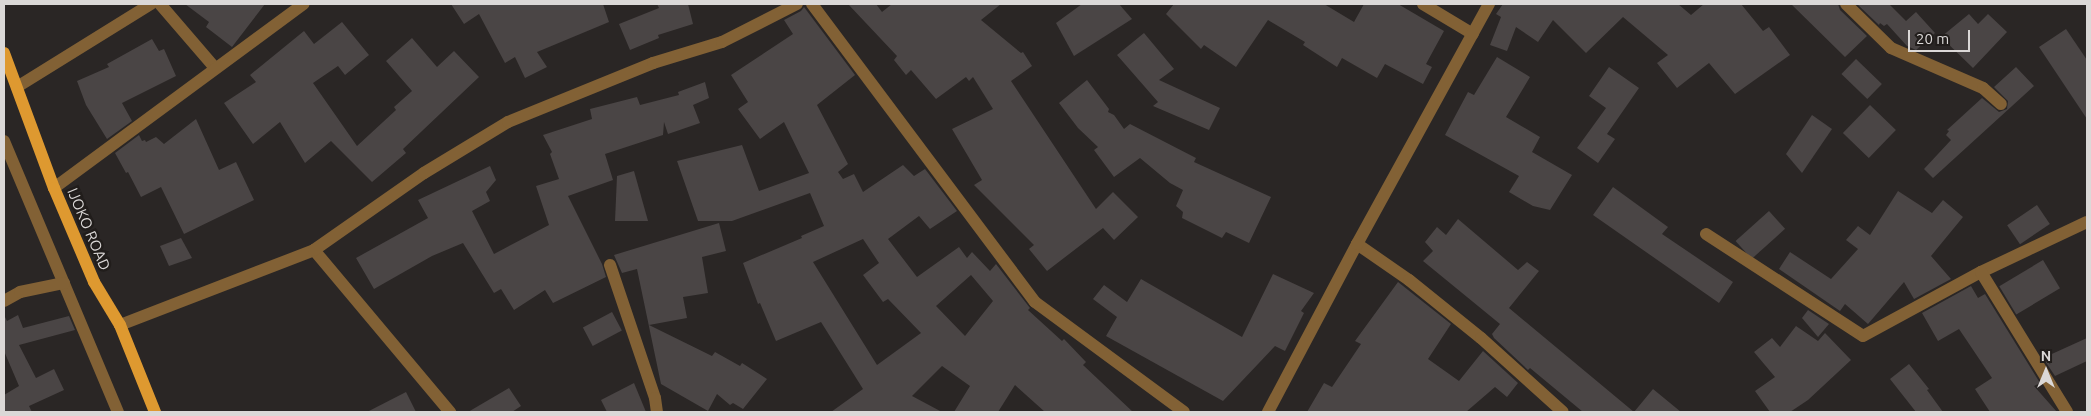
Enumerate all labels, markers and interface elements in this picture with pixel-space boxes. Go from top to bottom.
scale bar [1911,20,1974,52]
text: 20 m [1916,30,1949,47]
street label: IJOKO ROAD [64,185,114,273]
north arrow [2021,346,2071,396]
text: N [2041,348,2051,364]

